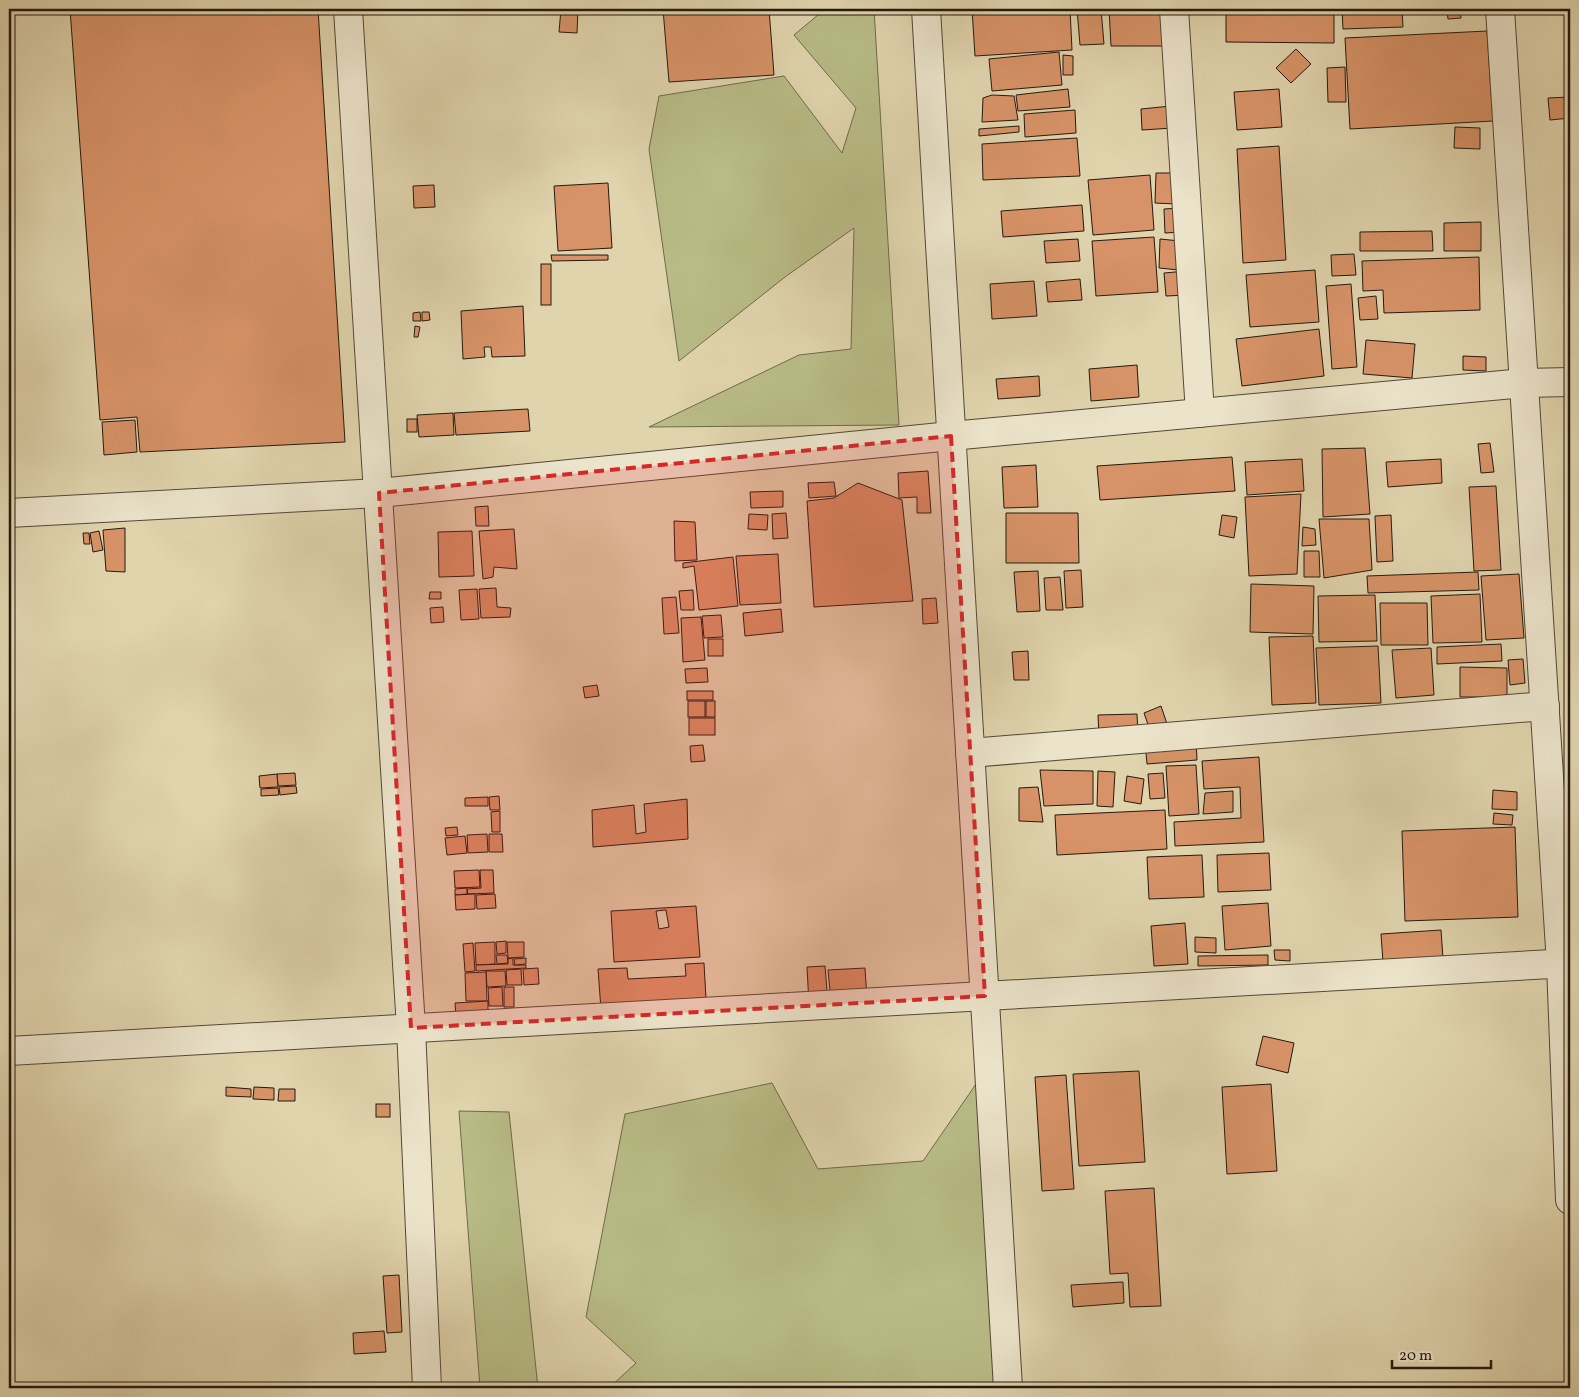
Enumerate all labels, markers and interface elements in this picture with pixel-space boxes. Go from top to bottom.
scale bar [1392,1337,1490,1369]
text: 20 m [1399,1346,1432,1367]

